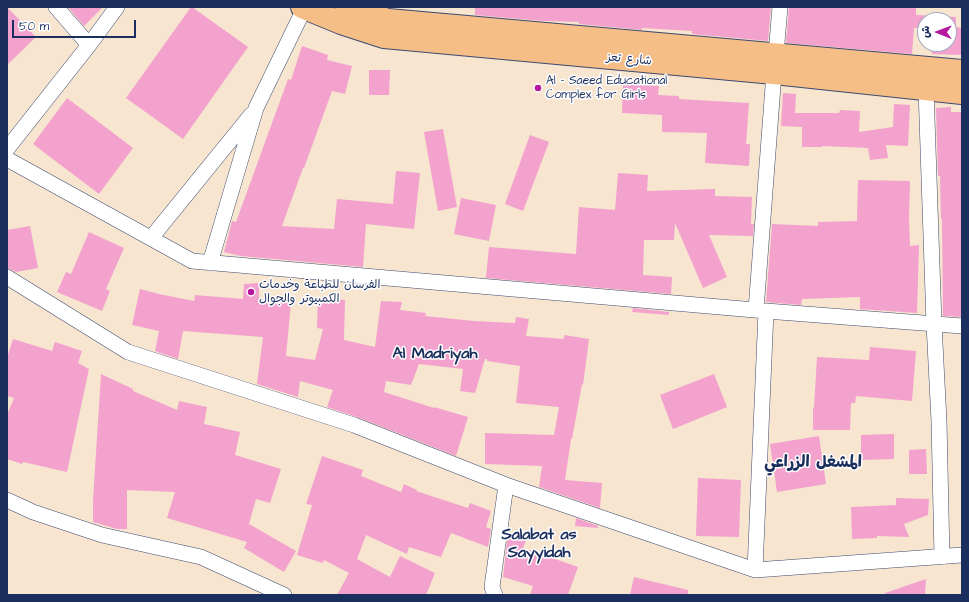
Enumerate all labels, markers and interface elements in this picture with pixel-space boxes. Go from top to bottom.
scale bar [14,12,138,38]
north arrow [917,12,957,52]
text: 50 m [19,18,49,35]
text: ش [918,26,933,38]
street label: شارع تعز [606,51,652,69]
place label: Al - Saeed Educational Complex for Girls [546,74,667,102]
marker: Al - Saeed Educational Complex for Girls [533,83,543,93]
place label: الفرسان للطباعة وخدمات الكمبيوتر والجوال [259,278,380,306]
marker: الفرسان للطباعة وخدمات الكمبيوتر والجوال [246,287,256,297]
district label: Al Madriyah [393,345,477,365]
district label: المشغل الزراعي [764,454,862,474]
district label: Salabat as Sayyidah [501,526,577,564]

